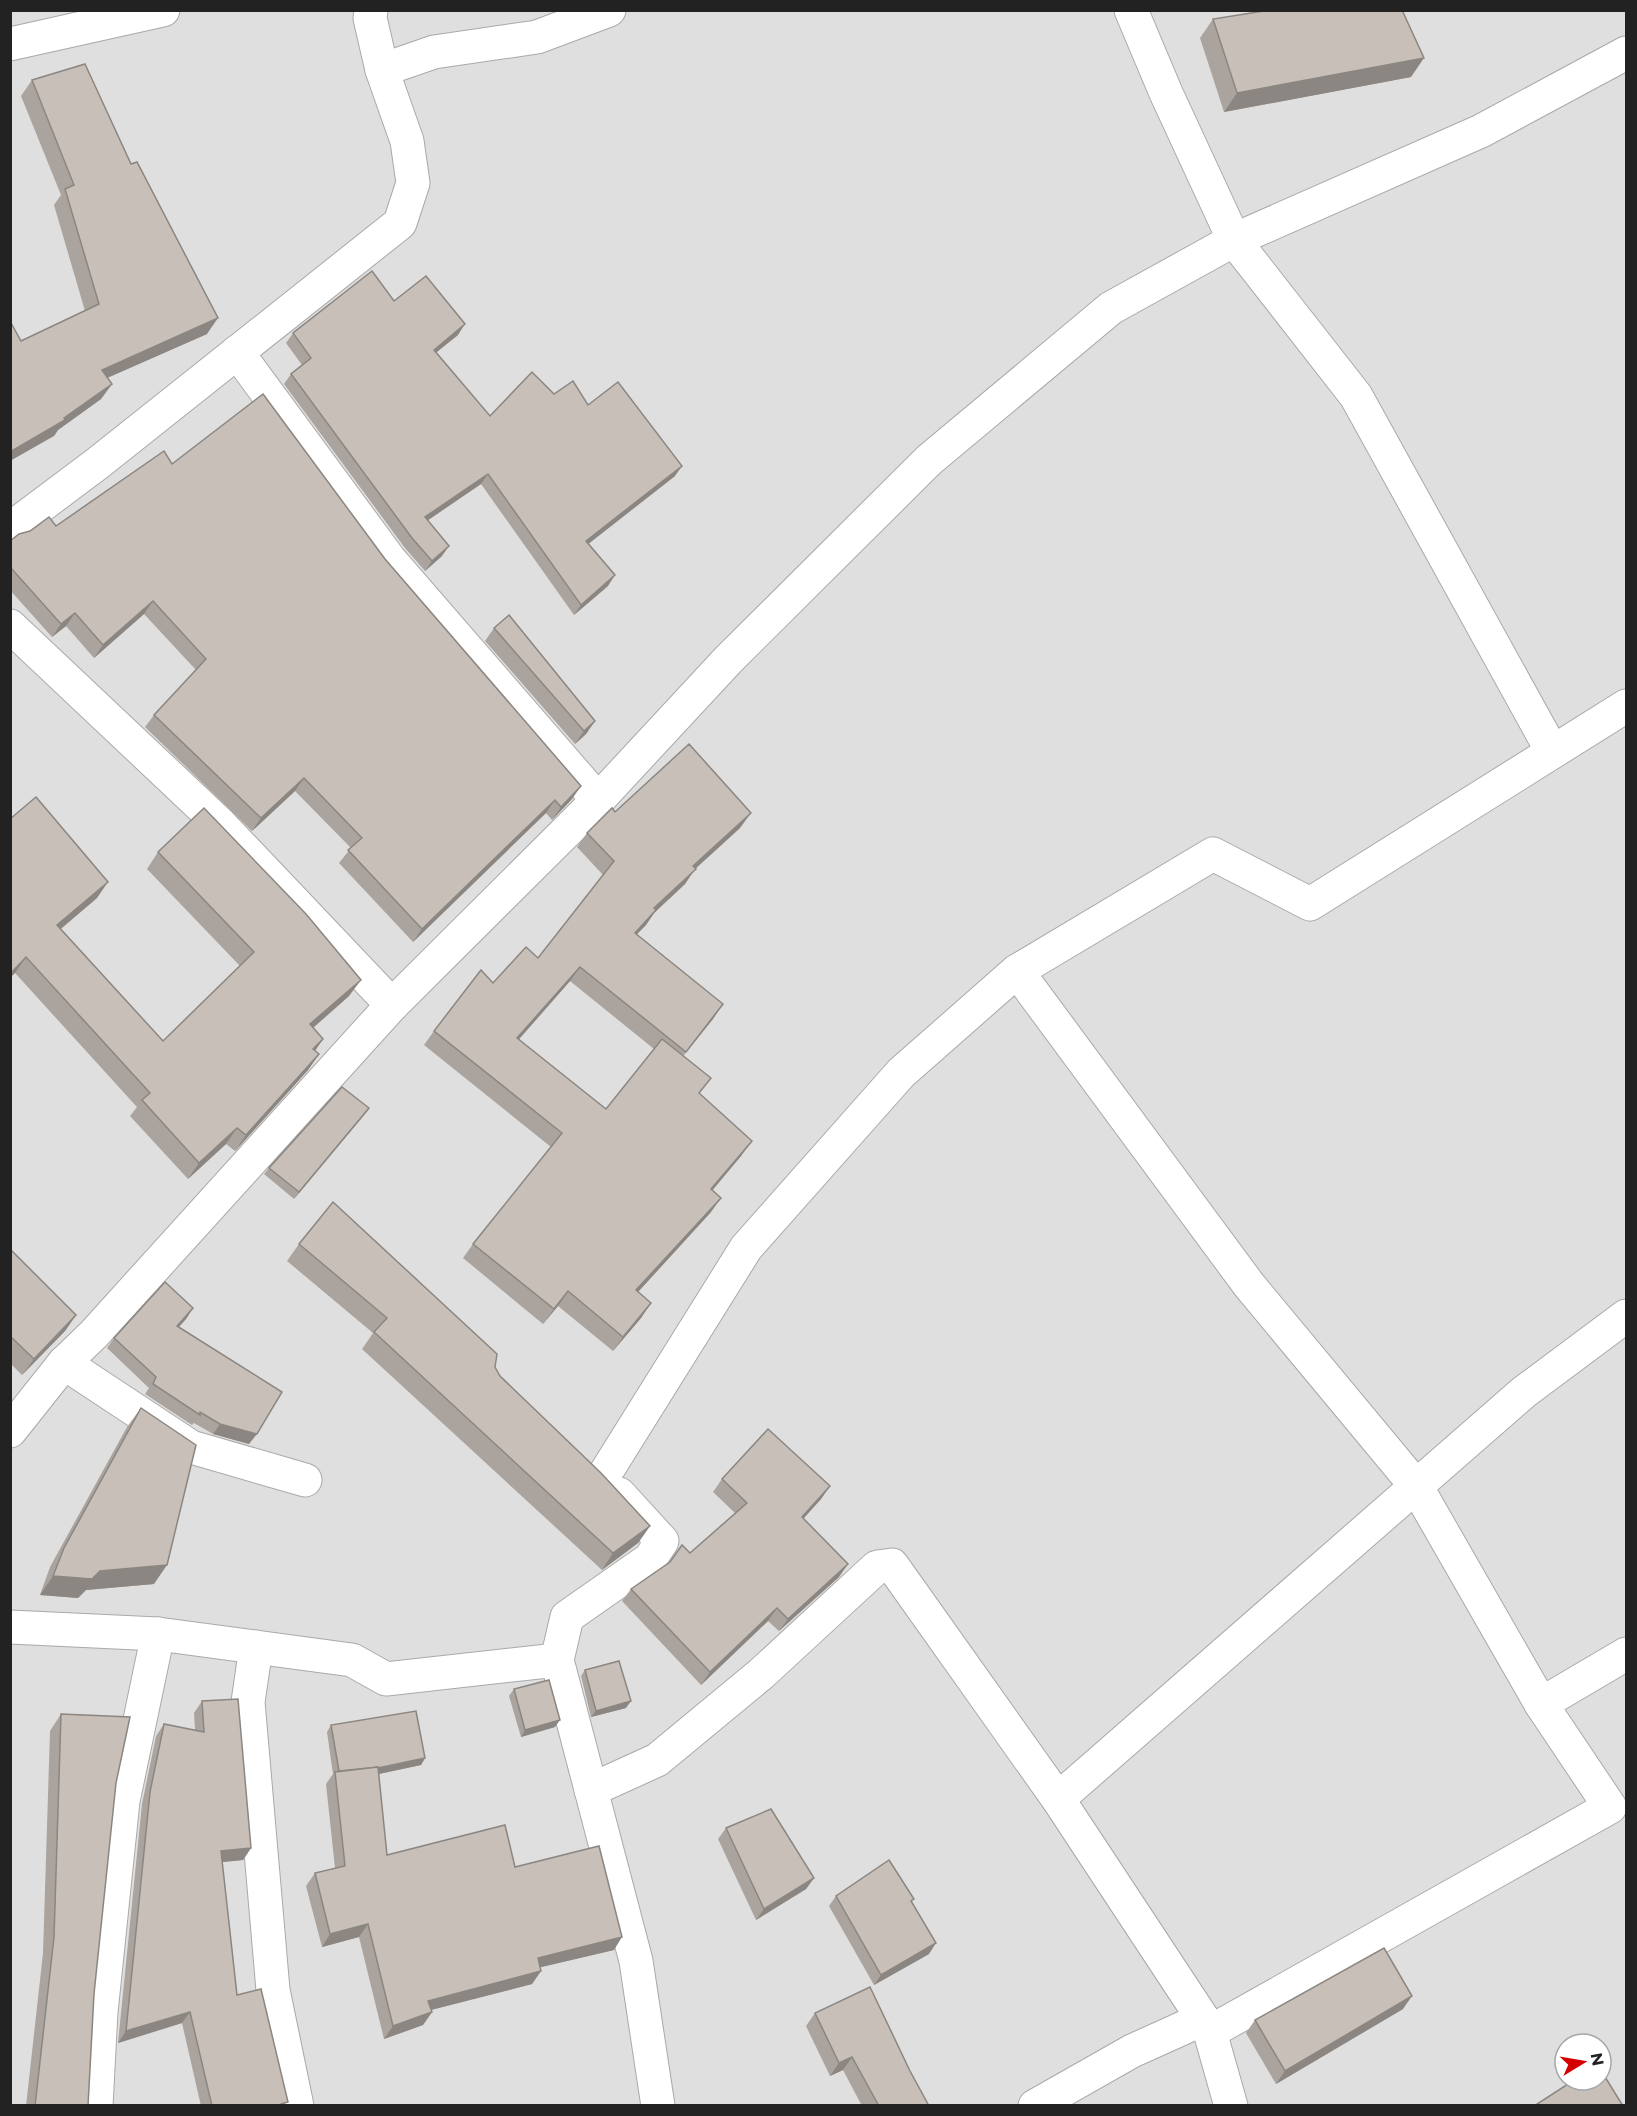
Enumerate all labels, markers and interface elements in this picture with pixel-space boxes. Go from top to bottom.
north arrow [1553,2032,1613,2092]
text: N [1587,2051,1608,2067]

